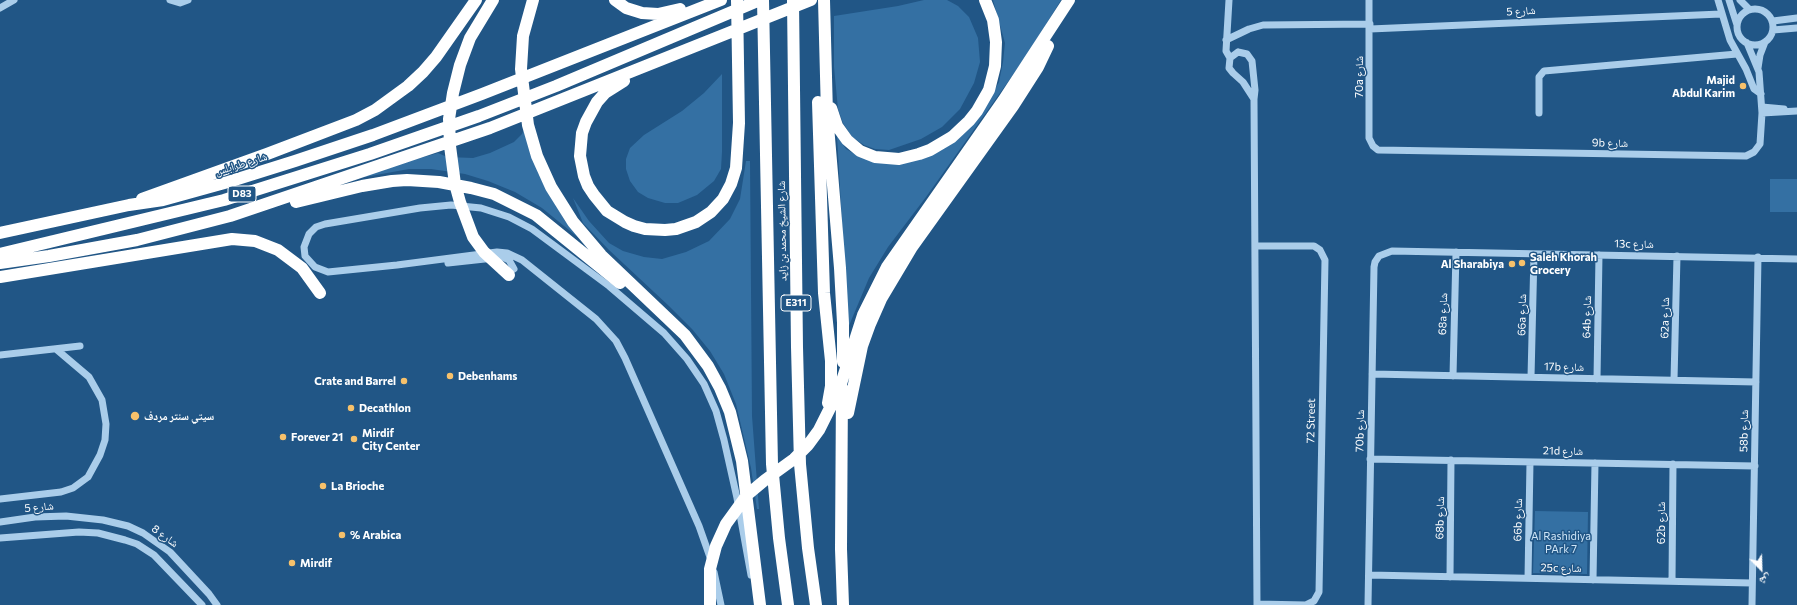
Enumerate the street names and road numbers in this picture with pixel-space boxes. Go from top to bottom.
street label: شارع 5 [1506,4,1536,18]
street label: 70a شارع [1352,56,1366,98]
street label: 9b شارع [1592,136,1628,150]
street label: شارع طرابلس [213,150,269,178]
street label: شارع الشيخ محمد بن زايد [775,181,789,281]
road number: D83 [228,186,256,202]
street label: 13c شارع [1614,237,1654,251]
street label: 68a شارع [1436,293,1450,335]
street label: 66a شارع [1515,294,1529,336]
road number: E311 [781,295,811,311]
street label: 64b شارع [1580,295,1594,339]
street label: 62a شارع [1658,297,1672,339]
street label: 17b شارع [1544,360,1584,374]
street label: 72 Street [1304,398,1318,444]
street label: 70b شارع [1353,410,1367,452]
street label: 58b شارع [1737,410,1751,452]
street label: 21d شارع [1543,444,1583,458]
street label: 68b شارع [1433,496,1447,540]
street label: 66b شارع [1511,498,1525,542]
street label: شارع 5 [24,499,54,515]
street label: 62b شارع [1654,502,1668,544]
street label: شارع 8 [149,522,181,550]
street label: 25c شارع [1540,561,1582,575]

